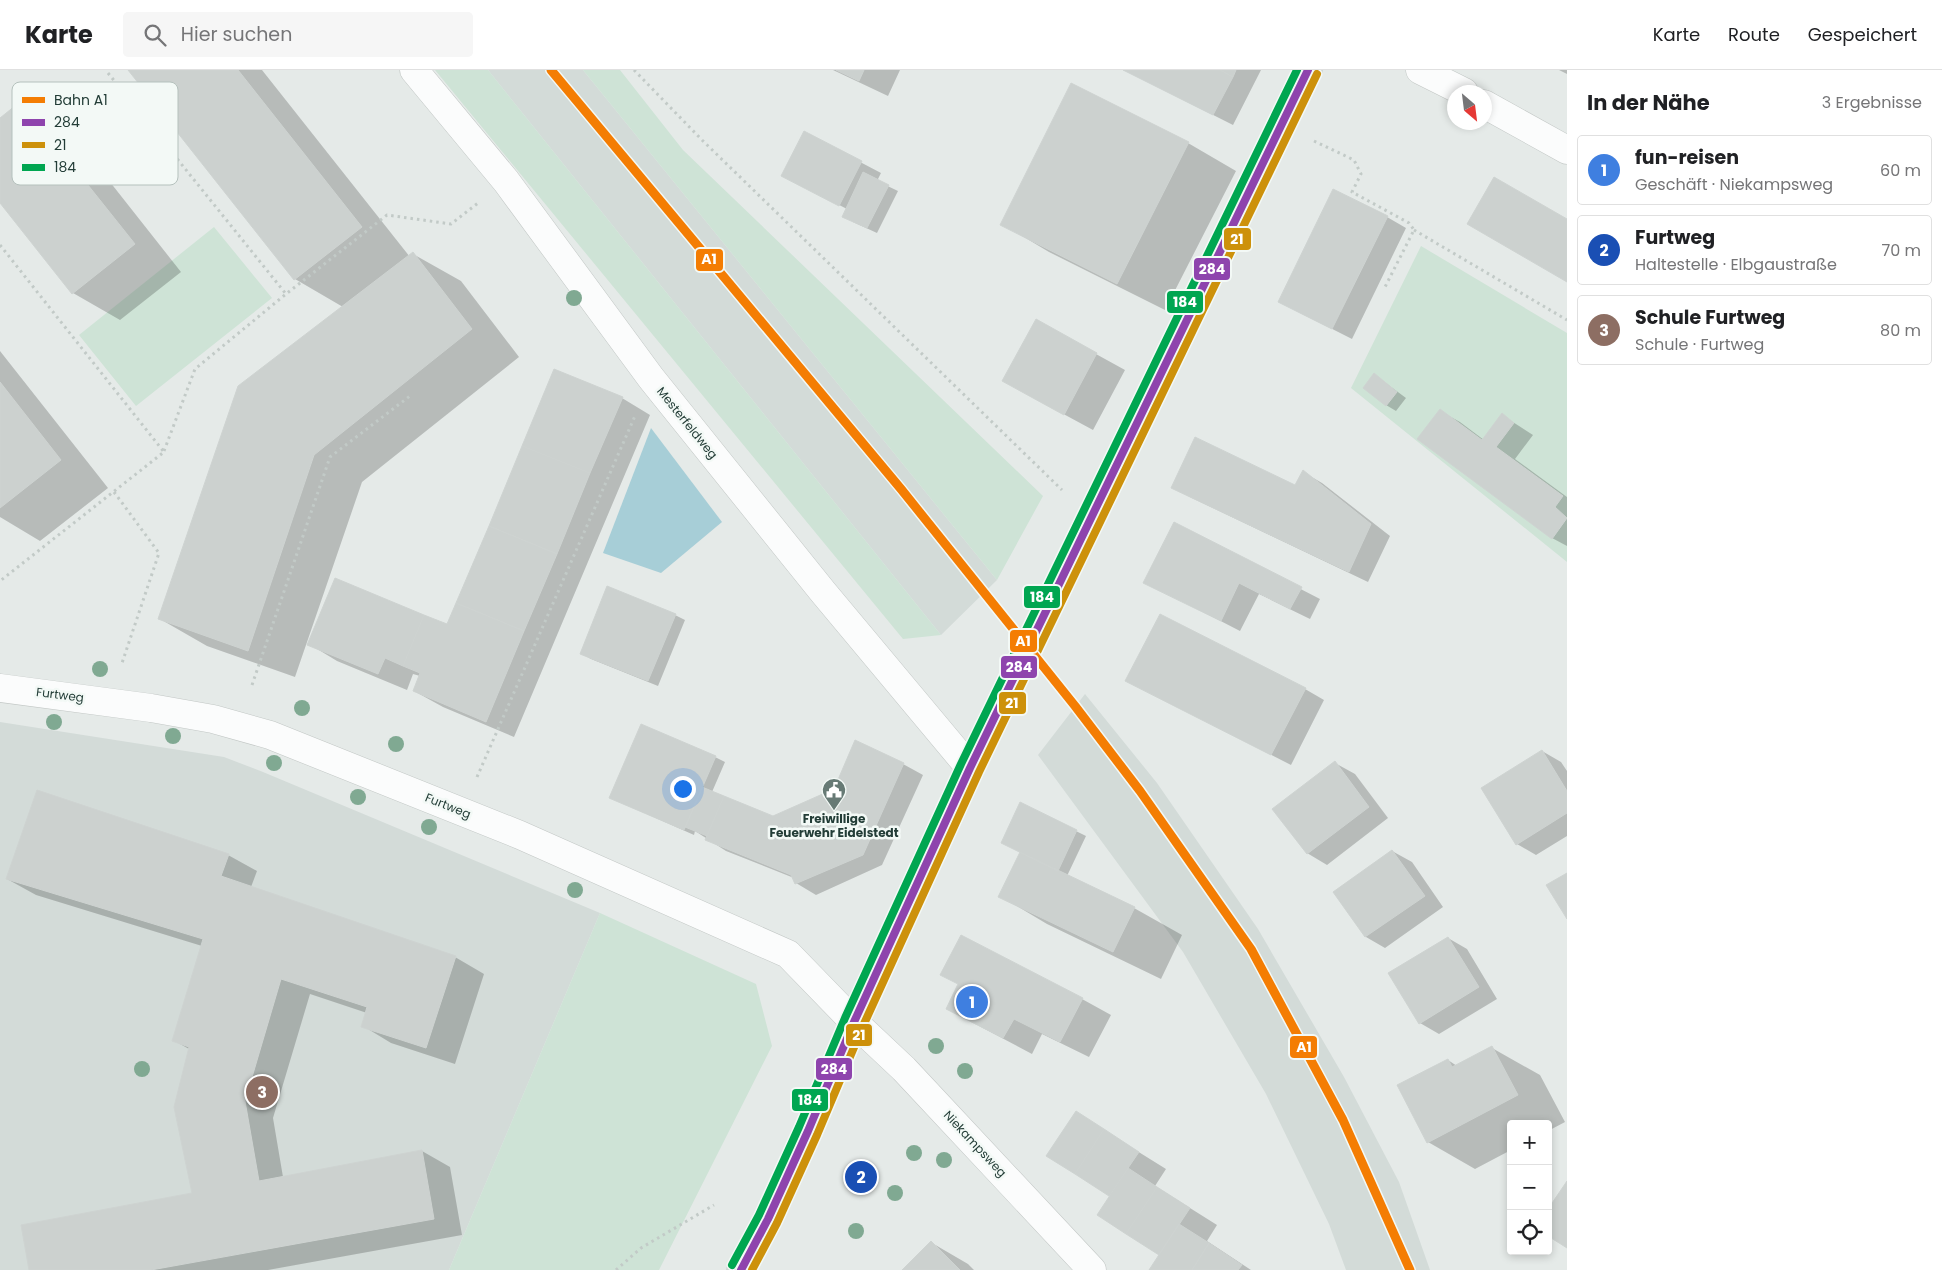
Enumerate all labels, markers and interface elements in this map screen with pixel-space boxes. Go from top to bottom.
search box [123,12,473,57]
text: Karte [25,18,93,51]
icon: search [141,21,169,49]
text: Hier suchen [181,21,292,48]
text: Karte [1653,22,1700,47]
text: Route [1728,22,1780,47]
text: Gespeichert [1808,22,1917,47]
legend [12,82,178,185]
north arrow [1447,85,1492,130]
text: In der Nähe [1587,88,1710,117]
text: Bahn A1 [54,90,108,110]
text: 3 Ergebnisse [1822,91,1922,114]
text: 284 [54,112,80,132]
text: 21 [54,135,67,155]
text: fun-reisen [1635,144,1739,171]
text: 184 [54,157,76,177]
text: 1 [1601,159,1607,182]
text: 60 m [1880,159,1921,182]
text: Geschäft · Niekampsweg [1635,173,1833,196]
text: Furtweg [1635,224,1715,251]
line badge: 21 [1223,227,1252,251]
text: 21 [1230,229,1244,249]
text: 2 [1599,239,1609,262]
text: 70 m [1881,239,1921,262]
line badge: A1 [695,248,724,272]
text: A1 [701,249,717,269]
text: Haltestelle · Elbgaustraße [1635,253,1837,276]
line badge: 284 [1193,257,1231,281]
text: 284 [1199,259,1225,279]
line badge: 184 [1166,290,1204,314]
text: 184 [1173,292,1197,312]
text: Schule Furtweg [1635,304,1785,331]
text: 3 [1599,319,1609,342]
text: 80 m [1880,319,1921,342]
text: Schule · Furtweg [1635,333,1764,356]
street label: Mesterfeldweg [653,383,722,462]
line badge: 184 [1023,585,1061,609]
text: 184 [1030,587,1054,607]
line badge: A1 [1009,629,1038,653]
text: A1 [1015,631,1031,651]
line badge: 284 [1000,655,1038,679]
text: 284 [1006,657,1032,677]
street label: Furtweg [35,683,85,706]
line badge: 21 [998,691,1027,715]
text: 21 [1005,693,1019,713]
your location [670,776,696,802]
public building icon: Freiwillige Feuerwehr Eidelstedt [821,777,847,811]
street label: Furtweg [423,789,474,822]
place label: Freiwillige Feuerwehr Eidelstedt [769,810,899,841]
pin: 1 [956,983,988,1021]
line badge: 21 [845,1023,873,1047]
text: 21 [852,1025,866,1045]
line badge: A1 [1289,1035,1318,1059]
text: A1 [1296,1037,1312,1057]
line badge: 284 [815,1057,853,1081]
text: 284 [821,1059,847,1079]
pin: 3 [246,1073,278,1111]
line badge: 184 [791,1088,829,1112]
text: 184 [798,1090,822,1110]
street label: Niekampsweg [940,1107,1011,1181]
map controls [1507,1120,1552,1255]
button: + [1507,1120,1552,1165]
pin: 2 [845,1158,877,1196]
button: − [1507,1165,1552,1210]
button: locate [1507,1210,1552,1255]

